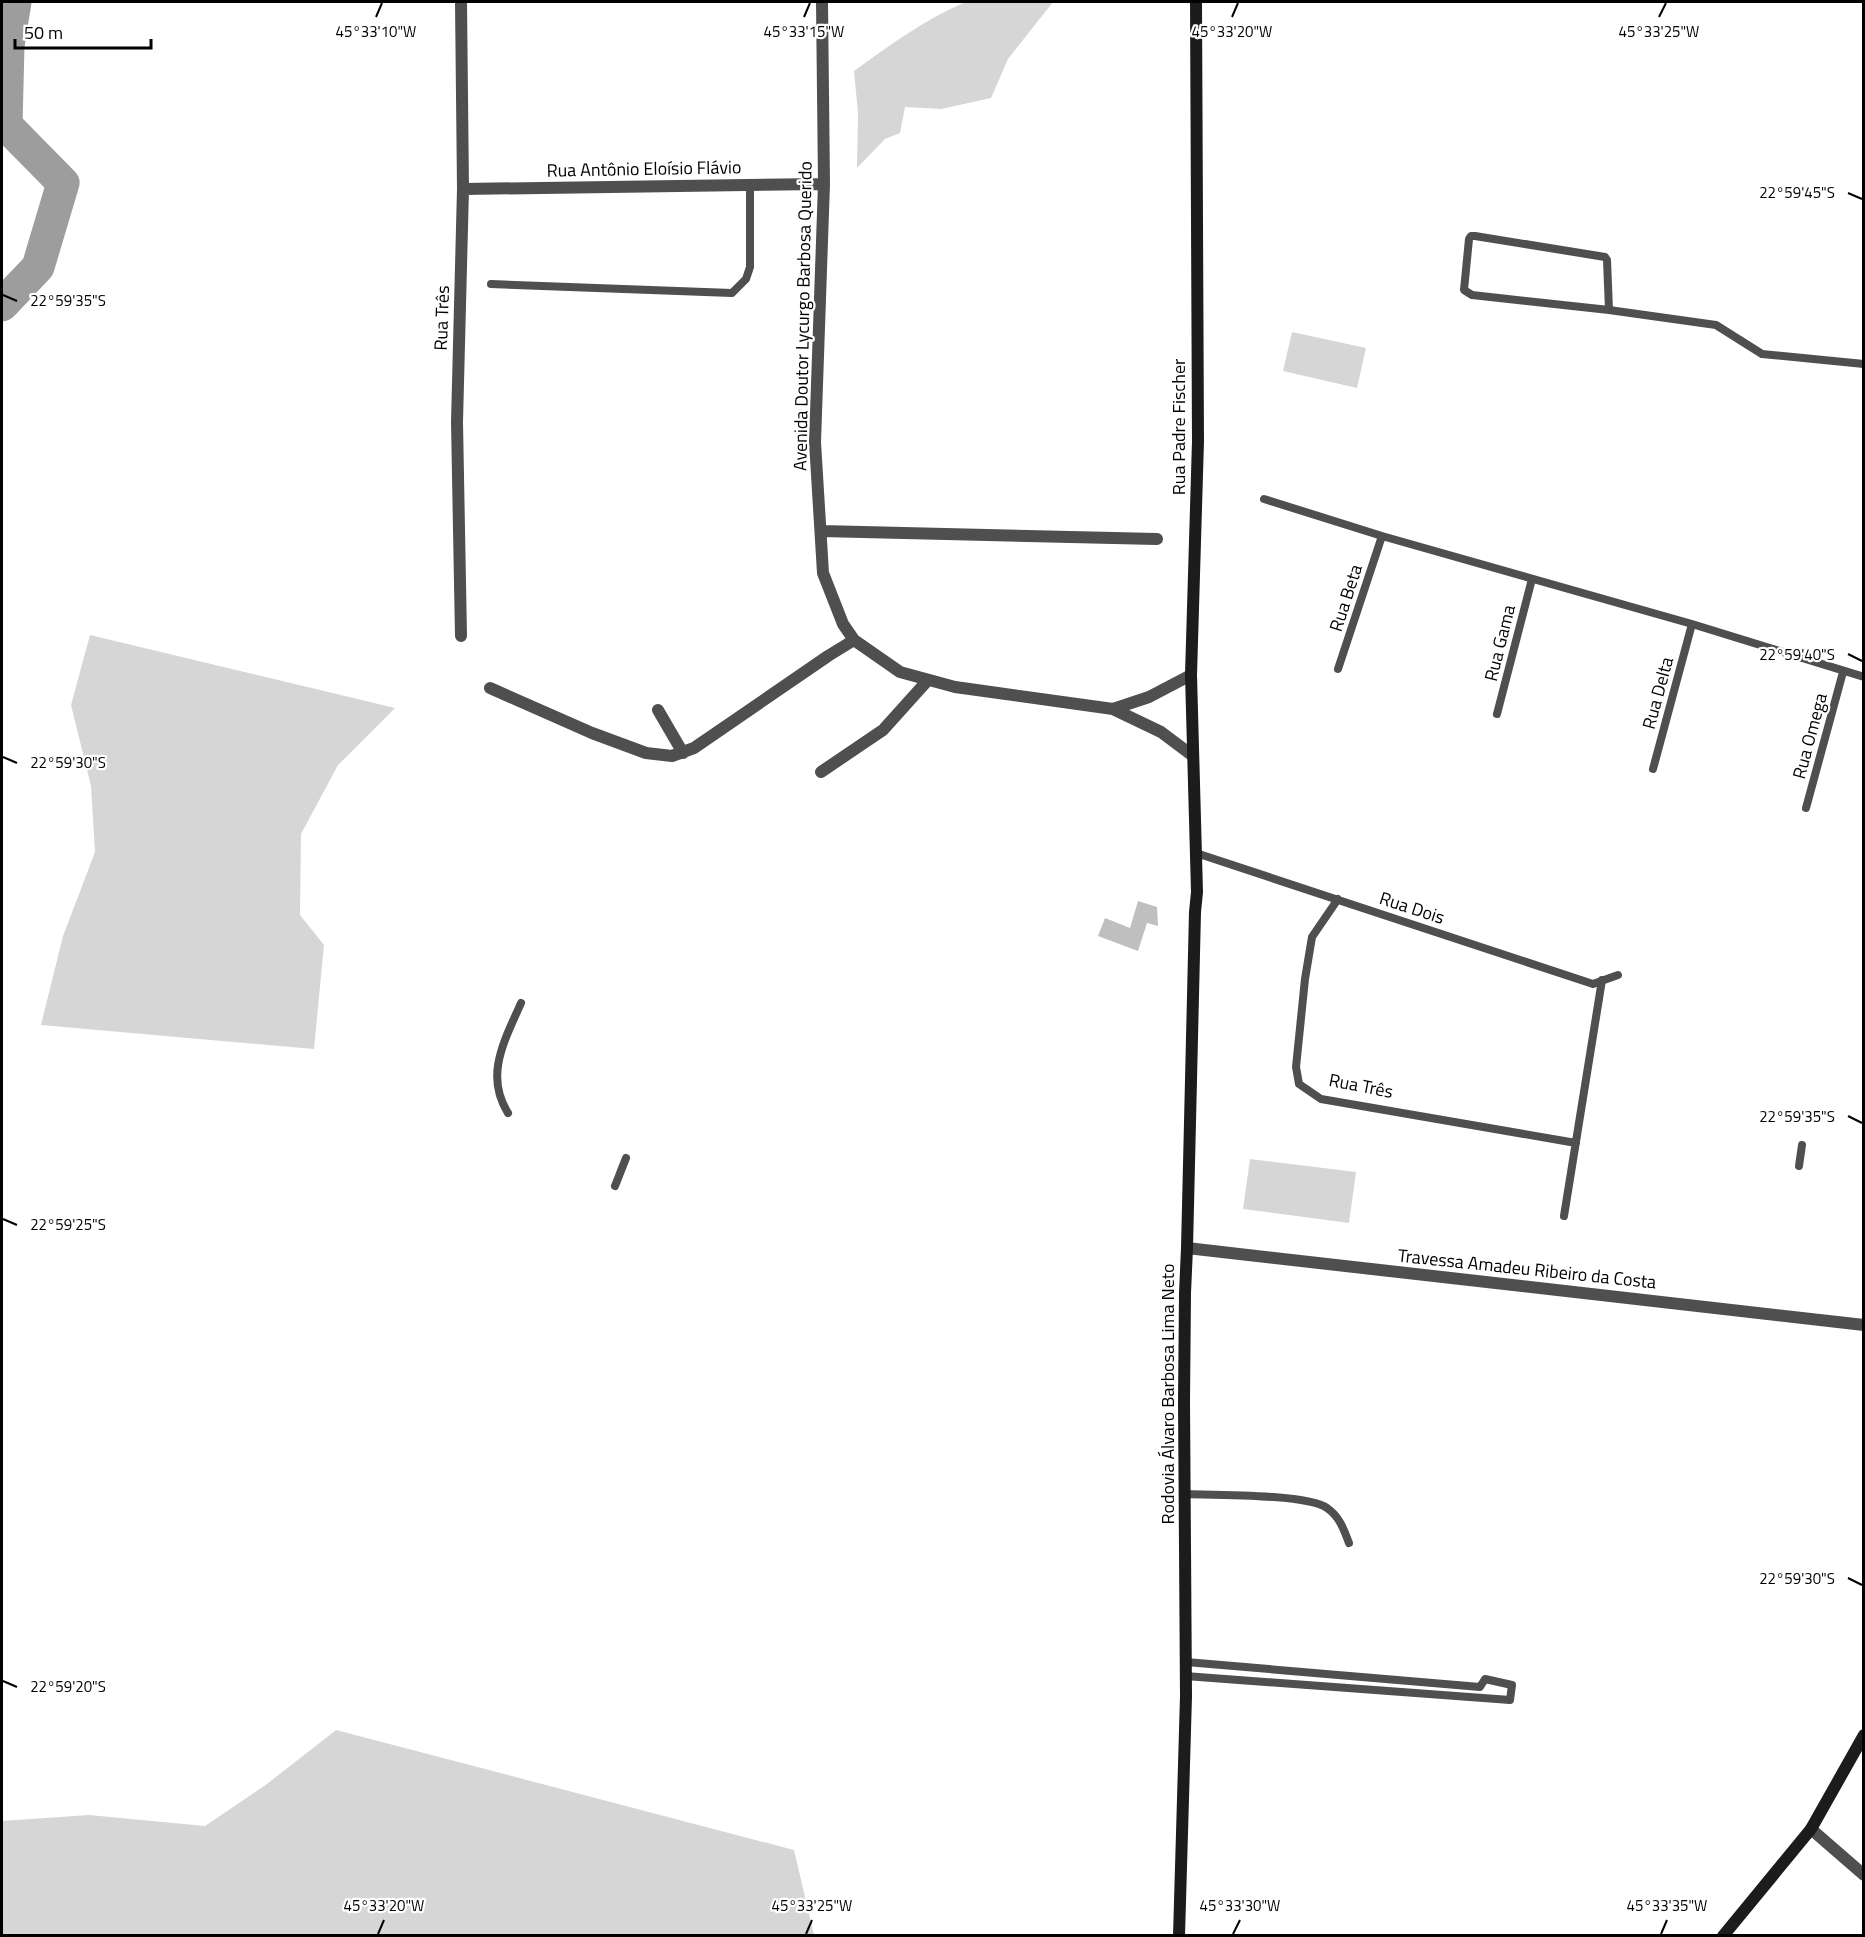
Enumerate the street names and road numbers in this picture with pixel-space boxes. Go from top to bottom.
street label: Rua Antônio Eloísio Flávio [546,153,742,184]
street label: Avenida Doutor Lycurgo Barbosa Querido [786,161,819,471]
street label: Rua Três [427,285,456,351]
street label: Rua Padre Fischer [1165,359,1192,495]
street label: Rua Beta [1322,561,1369,635]
street label: Rua Gama [1477,602,1522,684]
street label: Rua Delta [1635,654,1680,732]
street label: Rua Omega [1785,690,1834,782]
street label: Rua Dois [1376,884,1448,931]
street label: Rua Três [1327,1066,1396,1105]
street label: Travessa Amadeu Ribeiro da Costa [1397,1242,1658,1296]
street label: Rodovia Álvaro Barbosa Lima Neto [1154,1264,1181,1524]

